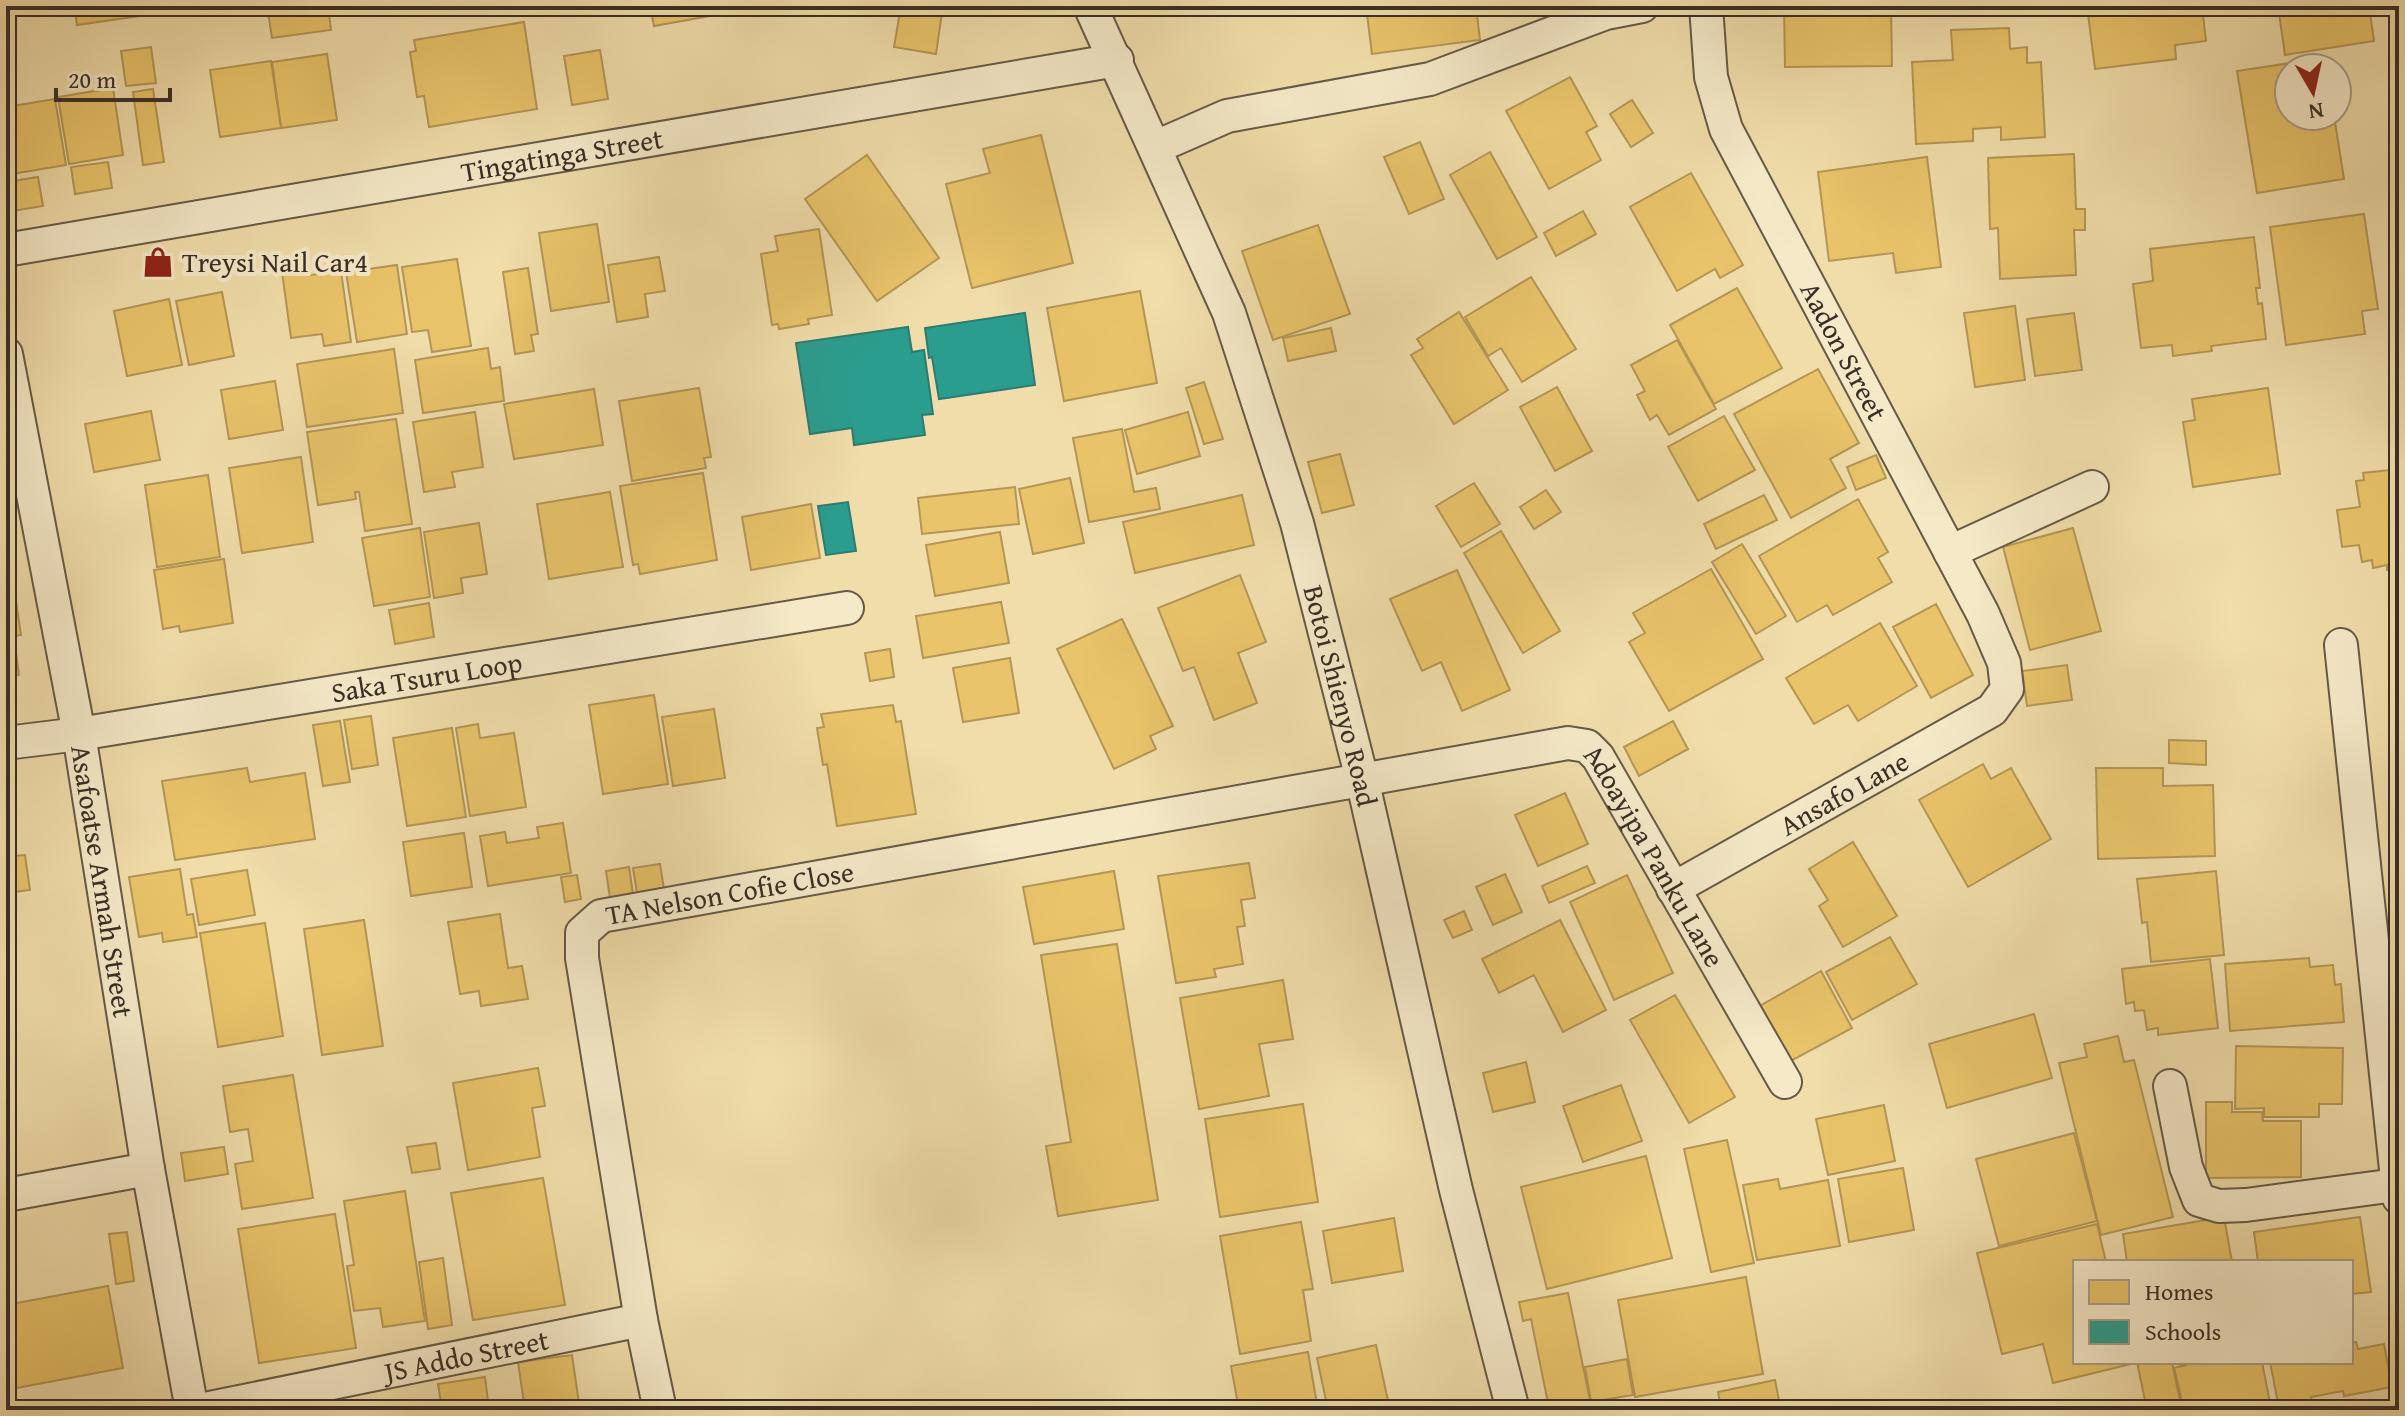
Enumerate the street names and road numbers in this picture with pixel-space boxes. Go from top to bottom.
street label: Tingatinga Street [458,117,666,192]
street label: Aadon Street [1791,274,1898,428]
street label: Botoi Shienyo Road [1294,581,1389,810]
street label: Saka Tsuru Loop [328,641,525,712]
street label: Adoayipa Panku Lane [1575,734,1735,974]
street label: Ansafo Lane [1772,740,1916,845]
street label: Asafoatse Armah Street [61,742,145,1021]
street label: TA Nelson Cofie Close [602,850,857,935]
street label: JS Addo Street [378,1318,552,1392]

